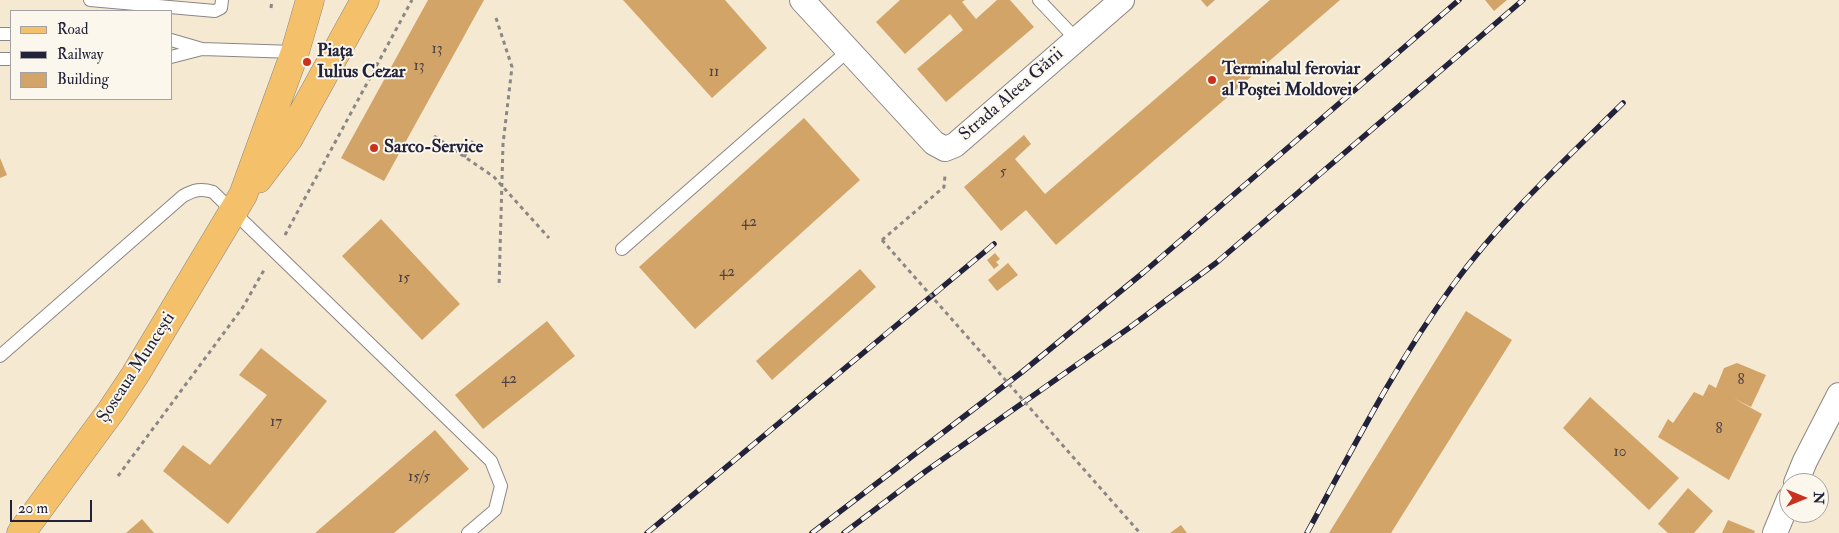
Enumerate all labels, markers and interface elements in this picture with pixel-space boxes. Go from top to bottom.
legend [10,10,172,100]
text: Road [57,20,88,39]
place label: Piața Iulius Cezar [317,41,406,84]
house number: 13 [431,41,443,59]
street label: Strada Aleea Gării [955,44,1069,146]
text: Railway [57,45,103,64]
marker: Piața Iulius Cezar [301,56,313,68]
house number: 13 [413,58,425,76]
place label: Terminalul feroviar al Poștei Moldovei [1222,59,1360,102]
house number: 11 [709,64,719,82]
text: Building [57,70,109,89]
marker: Terminalul feroviar al Poștei Moldovei [1206,74,1218,86]
place label: Sarco-Service [384,137,483,159]
marker: Sarco-Service [368,142,380,154]
house number: 5 [1000,164,1006,182]
house number: 42 [741,214,757,232]
house number: 42 [719,264,735,282]
house number: 15 [398,270,410,288]
street label: Șoseaua Muncești [93,309,181,427]
house number: 42 [501,371,517,389]
house number: 8 [1737,372,1745,390]
house number: 17 [270,414,282,432]
house number: 8 [1715,421,1723,439]
house number: 10 [1614,444,1626,462]
house number: 15/5 [408,469,430,487]
north arrow [1779,473,1829,523]
scale bar [12,490,95,522]
text: N [1810,492,1827,504]
text: 20 m [18,499,48,518]

